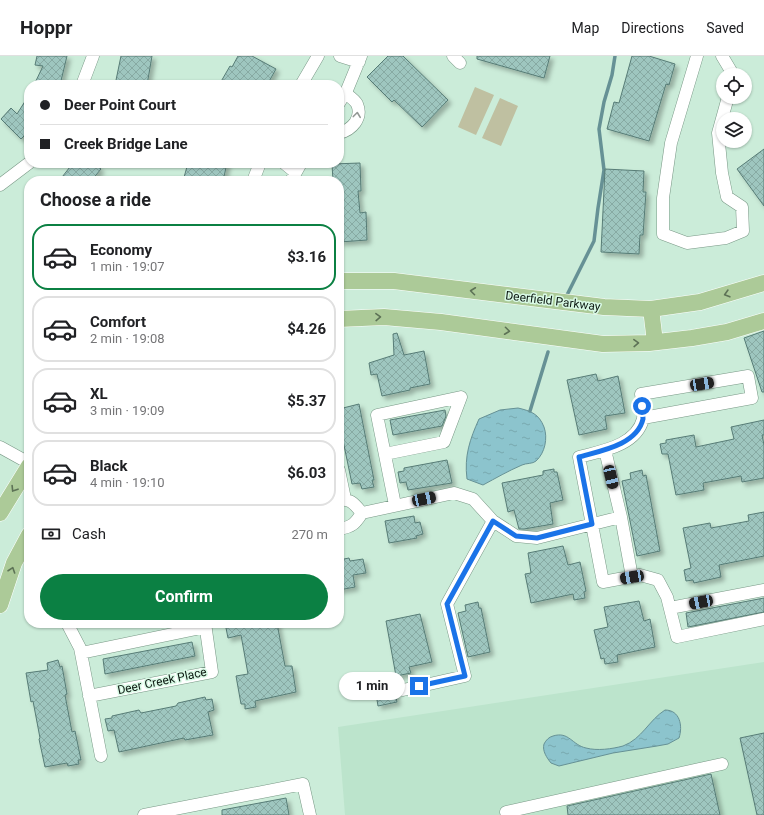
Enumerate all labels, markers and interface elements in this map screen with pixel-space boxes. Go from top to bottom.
text: Hoppr [20,16,72,39]
text: Map [572,20,599,36]
text: Directions [621,20,684,36]
text: Saved [706,20,744,36]
map controls [716,68,752,148]
button: locate [716,68,752,104]
text: Deer Point Court [64,96,176,114]
one-way arrow [352,112,361,119]
button: layers [716,112,752,148]
text: Creek Bridge Lane [64,135,188,153]
text: Choose a ride [40,189,151,210]
icon: car [42,239,78,275]
text: Economy [90,241,152,259]
text: $3.16 [287,248,326,266]
text: 1 min · 19:07 [90,259,165,274]
one-way arrow [470,287,476,296]
street label: Deerfield Parkway [505,288,602,314]
one-way arrow [724,289,731,298]
icon: car [42,311,78,347]
text: Comfort [90,313,146,331]
one-way arrow [375,313,381,321]
text: $4.26 [287,320,326,338]
one-way arrow [504,326,510,335]
text: 2 min · 19:08 [90,331,165,346]
one-way arrow [633,339,639,347]
car [689,376,715,392]
icon: car [42,383,78,419]
text: XL [90,385,108,403]
text: $5.37 [287,392,326,410]
route start [633,397,651,415]
text: 3 min · 19:09 [90,403,165,418]
icon: car [42,455,78,491]
text: Black [90,457,127,475]
text: $6.03 [287,464,326,482]
car [602,464,620,490]
text: 4 min · 19:10 [90,475,165,490]
one-way arrow [12,485,19,492]
car [411,491,437,507]
icon: cash [40,523,62,545]
text: Cash [72,525,106,543]
text: 270 m [291,527,328,542]
one-way arrow [7,567,16,574]
car [619,569,645,585]
button: Confirm [40,574,328,620]
car [688,594,714,610]
street label: Deer Creek Place [116,665,208,697]
callout: 1 min [339,672,405,700]
route end [410,677,428,695]
text: 1 min [356,678,388,693]

